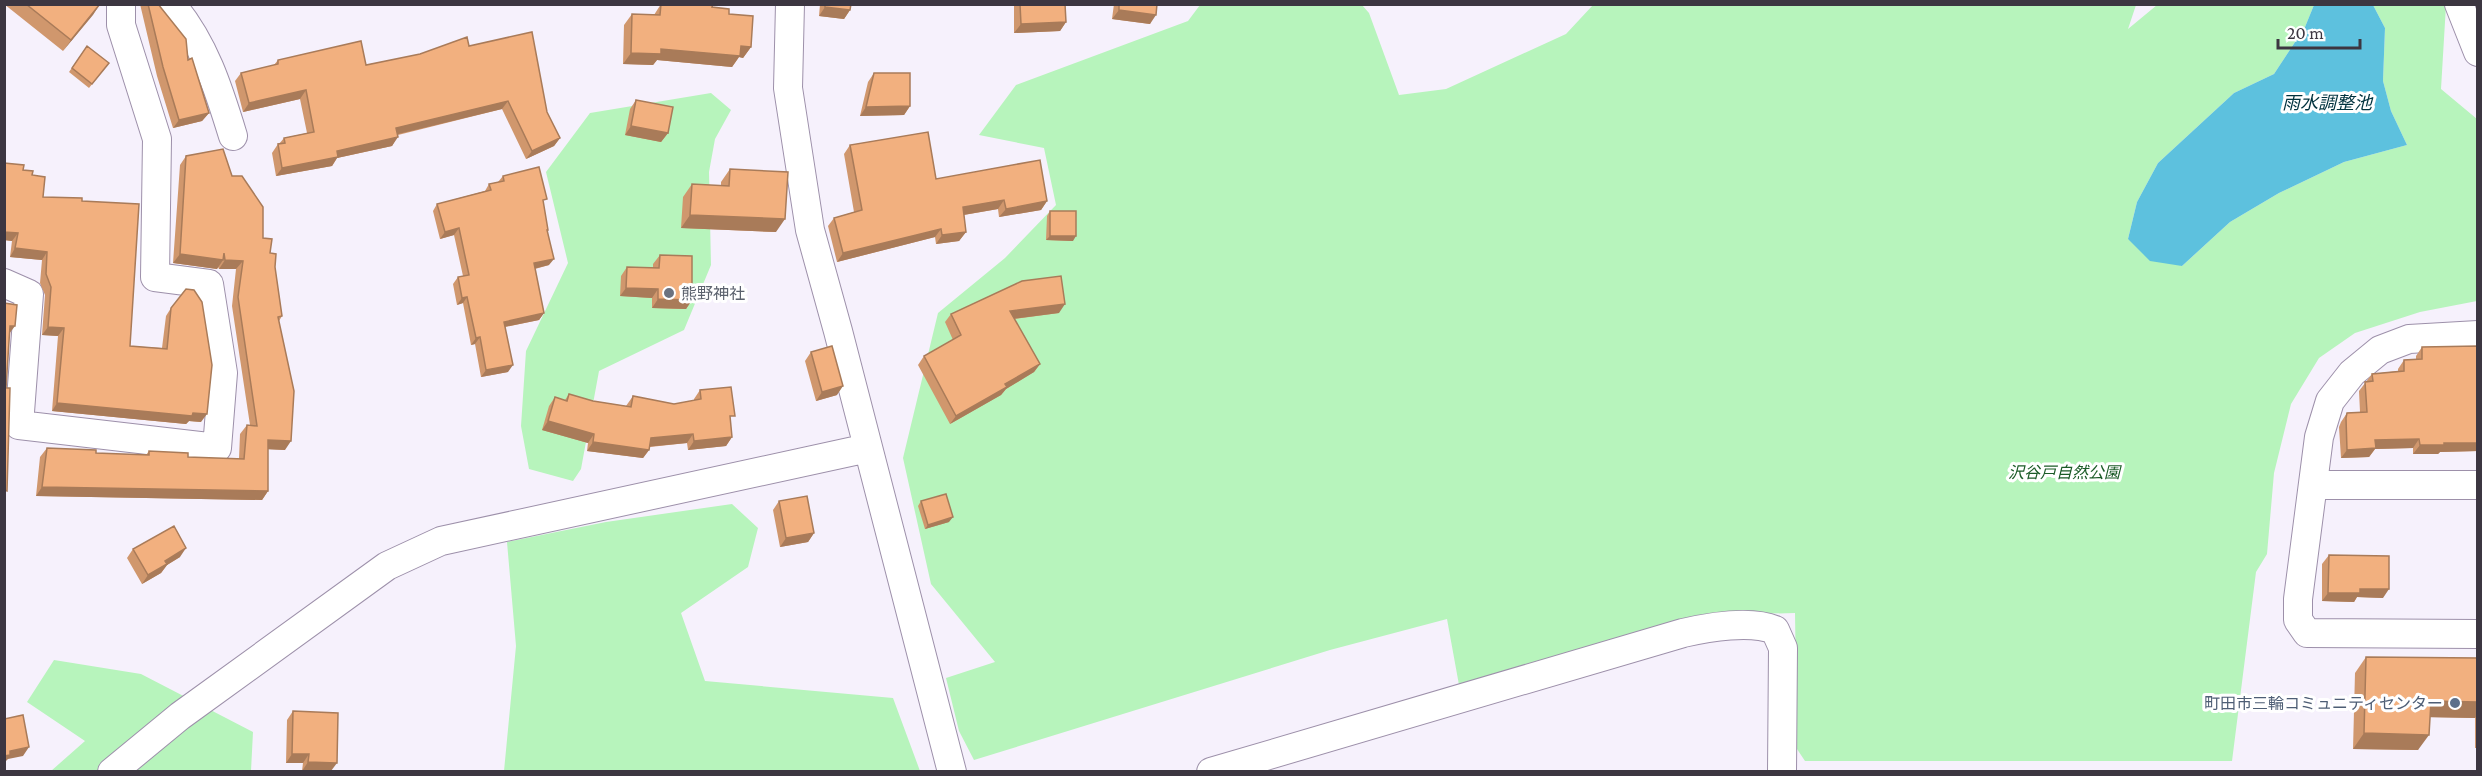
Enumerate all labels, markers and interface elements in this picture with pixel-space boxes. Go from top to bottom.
scale bar [2278,12,2360,50]
text: 20 m [2287,23,2324,43]
water label: 雨水調整池 [2282,93,2374,113]
place label: 熊野神社 [681,285,745,302]
marker: 熊野神社 [662,286,676,300]
park label: 沢谷戸自然公園 [2008,464,2122,481]
place label: 町田市三輪コミュニティセンター [2204,695,2443,712]
marker: 町田市三輪コミュニティセンター [2448,696,2462,710]

